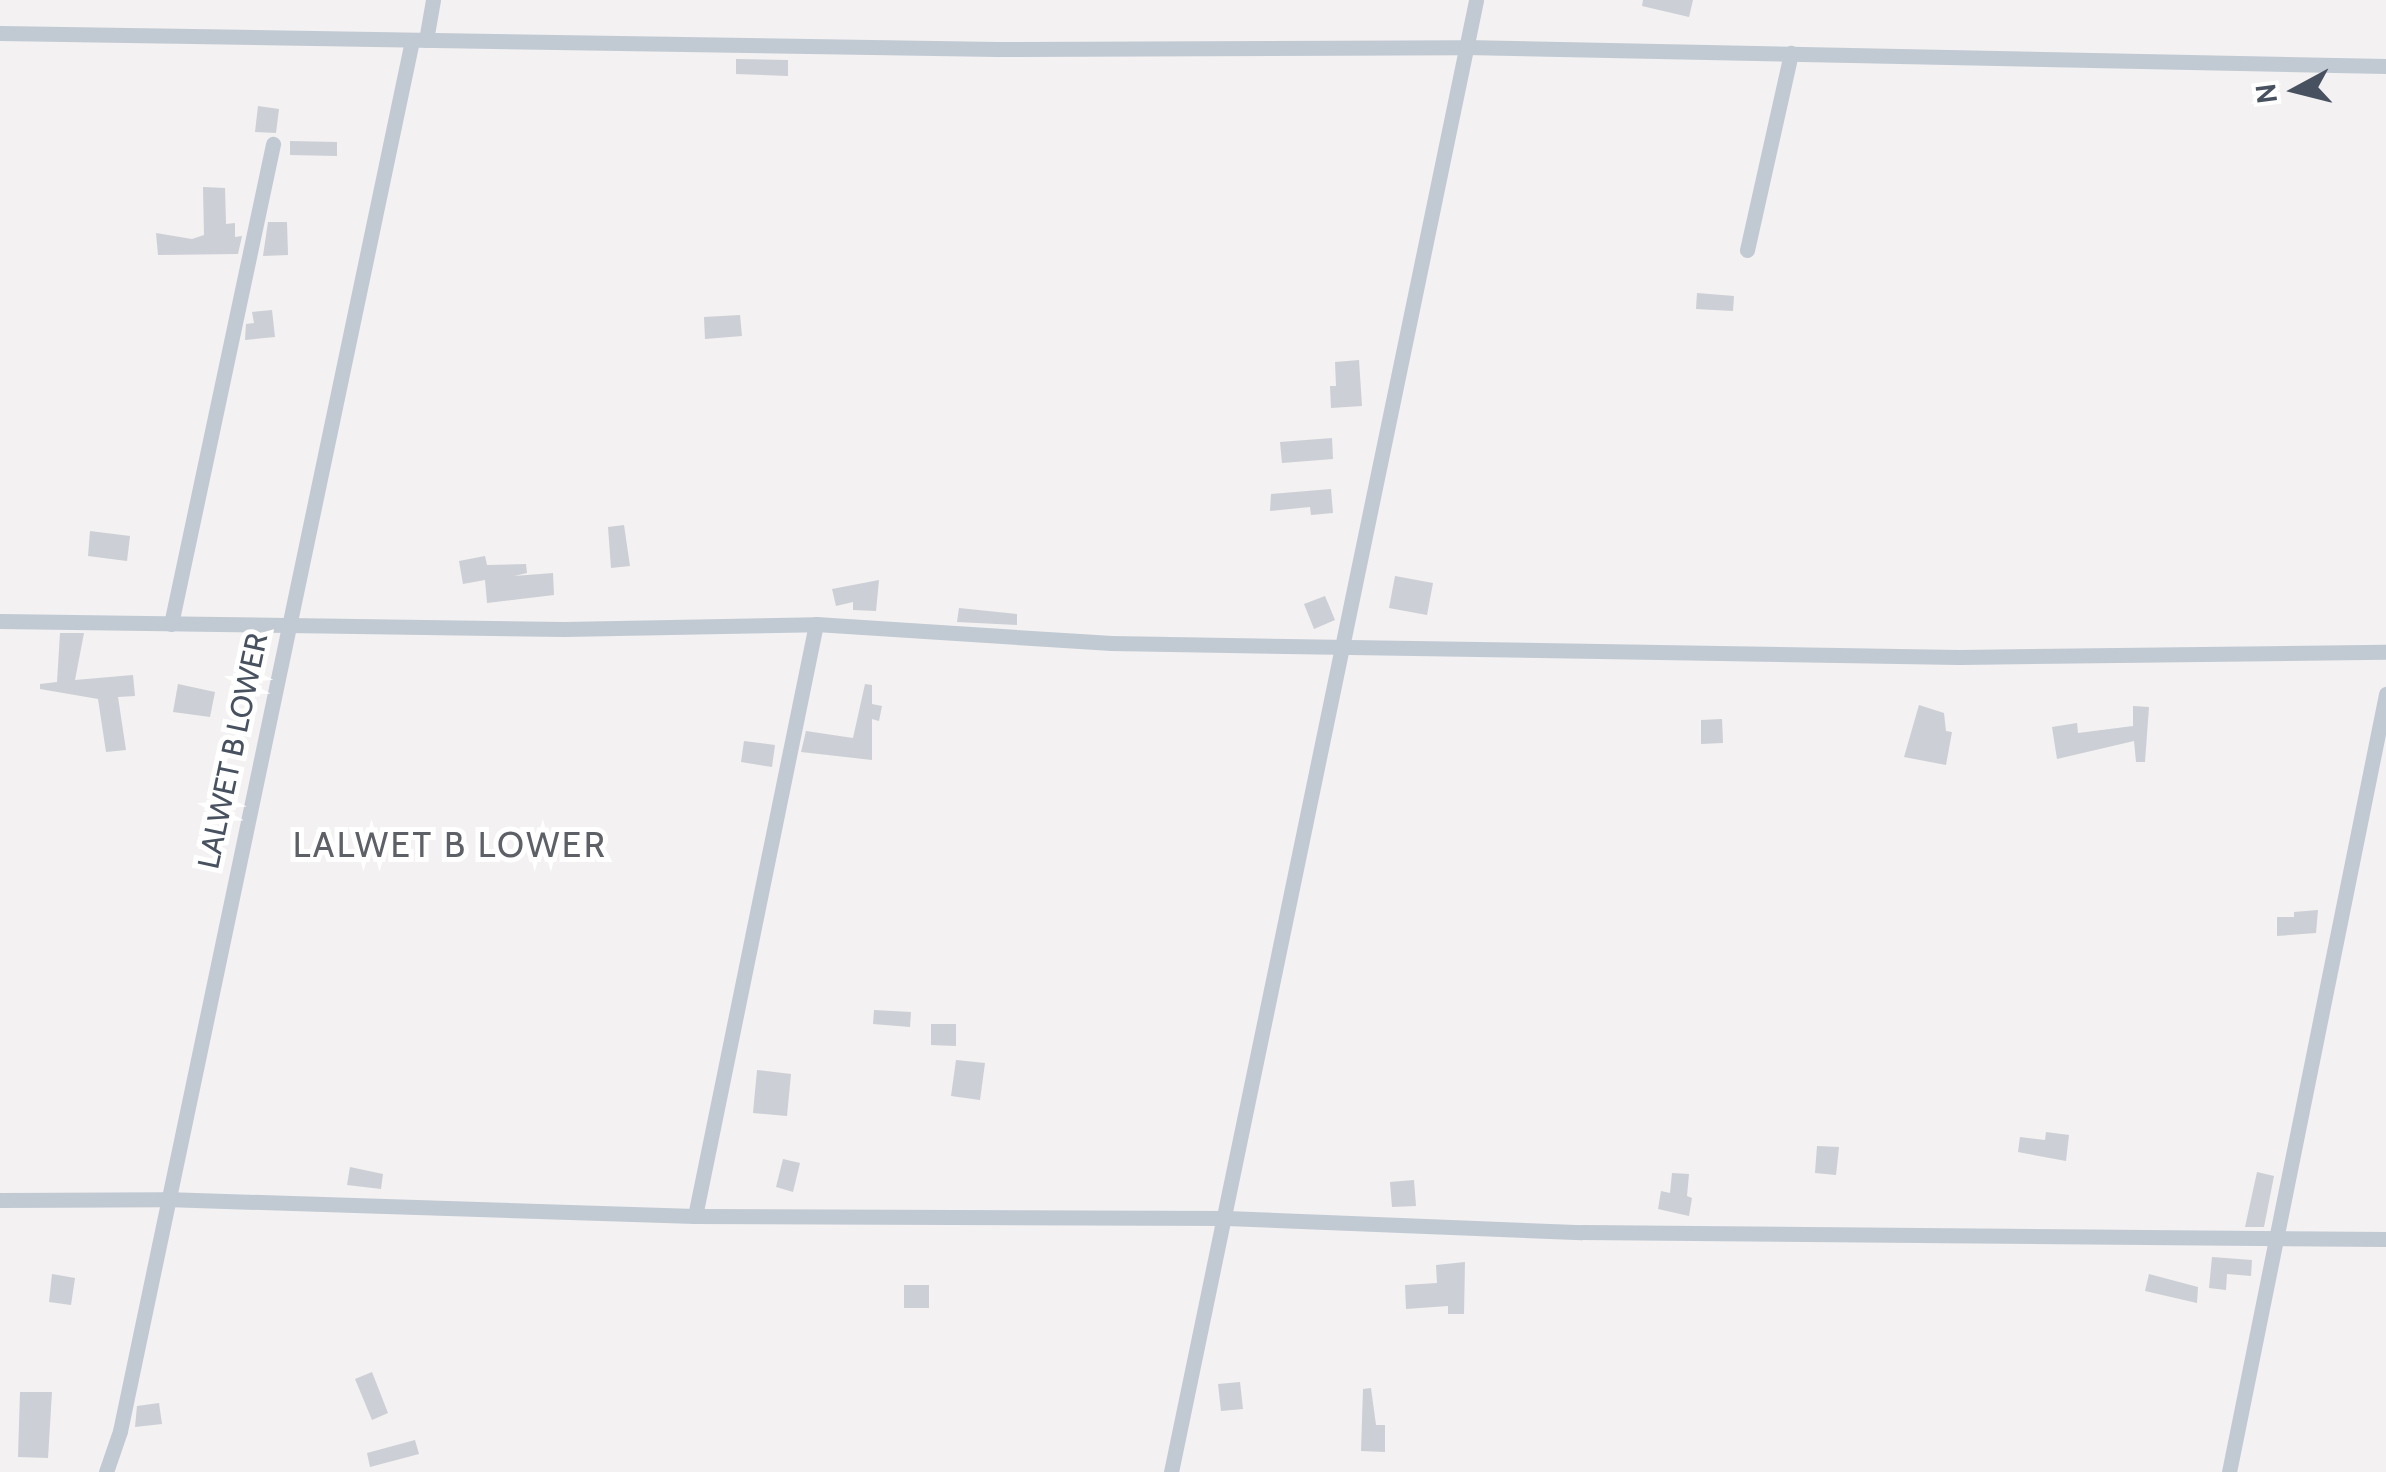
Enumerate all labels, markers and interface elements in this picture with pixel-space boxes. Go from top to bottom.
north arrow [2246,40,2346,140]
text: N [2248,82,2284,106]
street label: LALWET B LOWER [190,630,276,872]
district label: LALWET B LOWER [293,824,607,866]

